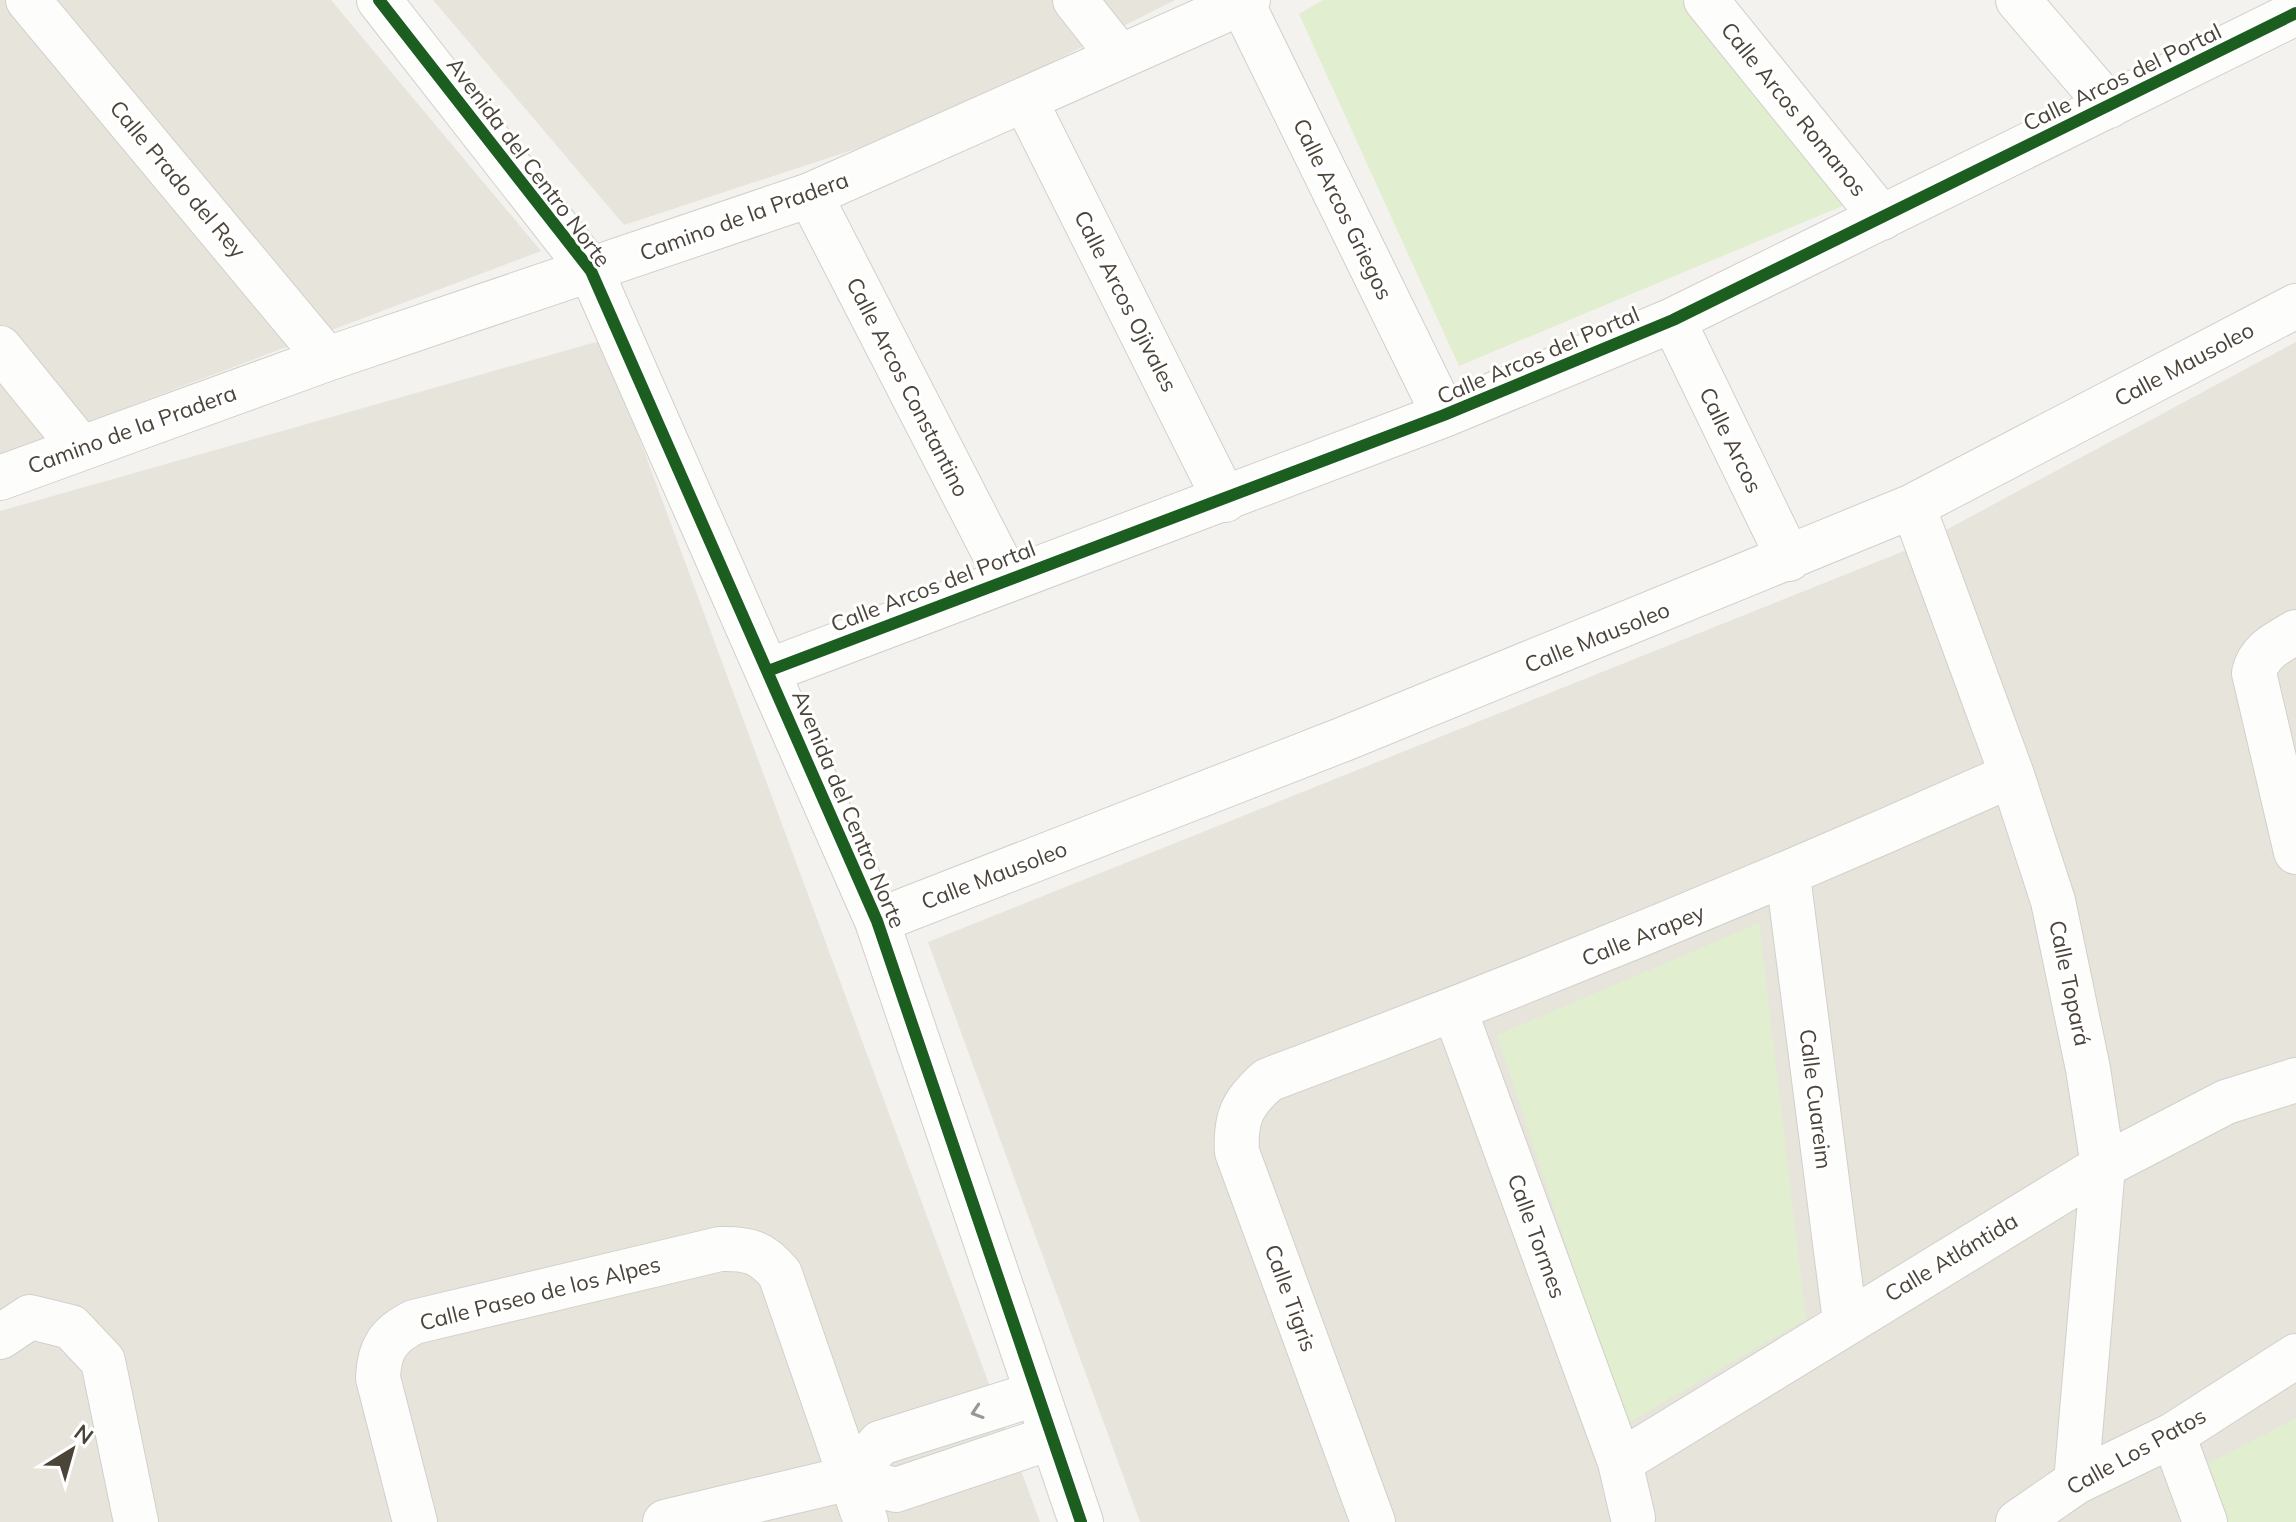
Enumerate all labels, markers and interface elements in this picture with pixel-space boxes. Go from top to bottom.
street label: Calle Arcos Romanos [1715,16,1873,202]
street label: Calle Arcos del Portal [2018,17,2226,137]
street label: Avenida del Centro Norte [441,52,617,272]
street label: Calle Prado del Rey [104,94,252,264]
street label: Calle Arcos Griegos [1287,114,1399,304]
street label: Camino de la Pradera [636,165,852,267]
street label: Calle Arcos Ojivales [1068,205,1184,397]
street label: Calle Arcos Constantino [840,273,976,501]
street label: Calle Arcos del Portal [1433,300,1643,410]
street label: Calle Mausoleo [2109,315,2259,413]
street label: Camino de la Pradera [24,378,240,480]
street label: Calle Arcos [1693,383,1769,497]
street label: Calle Arcos del Portal [827,534,1039,638]
street label: Calle Mausoleo [1520,595,1674,679]
street label: Avenida del Centro Norte [786,686,912,932]
street label: Calle Mausoleo [917,834,1071,916]
street label: Calle Arapey [1577,898,1709,972]
street label: Calle Topará [2043,918,2097,1048]
street label: Calle Cuareim [1794,1027,1838,1171]
street label: Calle Tormes [1502,1170,1572,1302]
street label: Calle Atlántida [1879,1206,2023,1308]
street label: Calle Tigris [1259,1241,1323,1355]
street label: Calle Paseo de los Alpes [417,1250,663,1336]
street label: Calle Los Patos [2061,1401,2211,1501]
one-way arrow [970,1403,984,1419]
north arrow [32,1410,112,1490]
text: N [69,1418,99,1450]

